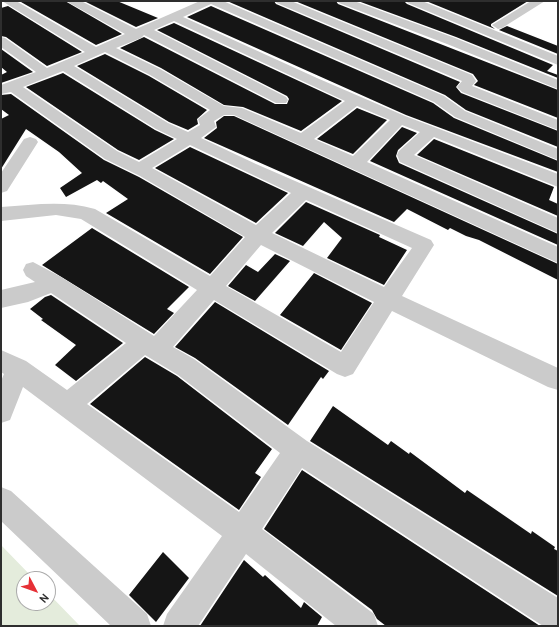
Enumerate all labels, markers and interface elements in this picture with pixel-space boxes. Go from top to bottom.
north arrow [16,571,56,611]
text: N [36,591,52,606]

